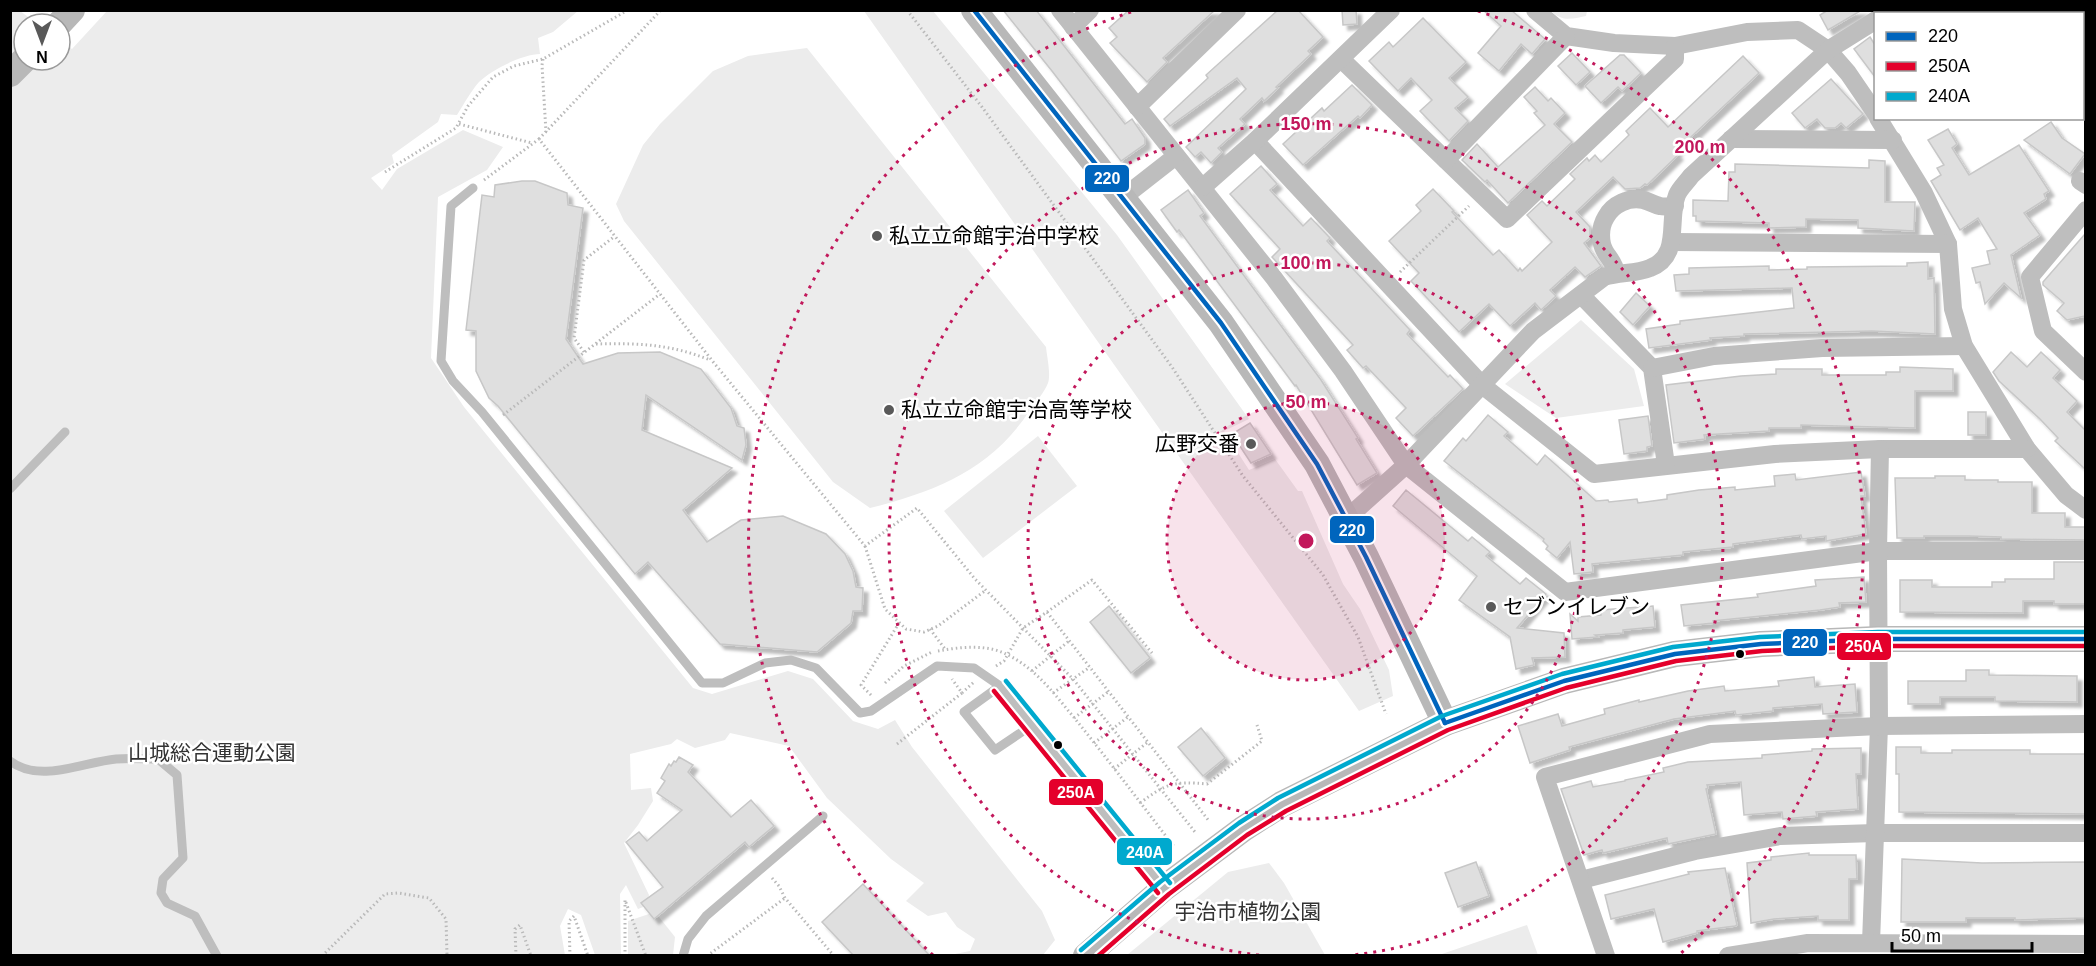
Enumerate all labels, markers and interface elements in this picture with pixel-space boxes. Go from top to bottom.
north arrow [12,12,72,72]
legend [1874,12,2084,120]
text: 220 [1928,26,1958,46]
text: N [36,48,48,65]
text: 250A [1928,56,1970,76]
text: 240A [1928,86,1970,106]
text: 150 m [1280,114,1332,134]
text: 200 m [1674,137,1726,157]
line badge: 220 [1084,164,1130,193]
text: 220 [1094,170,1120,187]
place label: 私立立命館宇治中学校 [889,224,1099,247]
marker: 私立立命館宇治中学校 [870,229,884,243]
text: 100 m [1280,253,1332,273]
text: 50 m [1285,392,1327,412]
place label: 私立立命館宇治高等学校 [901,398,1132,421]
marker: 私立立命館宇治高等学校 [882,403,896,417]
place label: 広野交番 [1155,432,1239,455]
marker: 広野交番 [1244,437,1258,451]
line badge: 220 [1329,515,1375,544]
text: 220 [1339,522,1365,539]
centre of rings [1296,531,1316,551]
place label: セブンイレブン [1503,595,1650,618]
marker: セブンイレブン [1484,600,1498,614]
line badge: 220 [1782,628,1828,657]
line badge: 250A [1836,632,1892,661]
text: 220 [1792,634,1818,651]
text: 250A [1845,638,1884,655]
unlabelled marker [1734,648,1746,660]
unlabelled marker [1052,739,1064,751]
park label: 山城総合運動公園 [128,741,296,764]
line badge: 250A [1048,778,1104,806]
text: 250A [1057,784,1096,801]
line badge: 240A [1116,837,1173,866]
text: 240A [1126,844,1165,861]
park label: 宇治市植物公園 [1175,900,1322,923]
scale bar [1892,915,2032,953]
text: 50 m [1901,926,1941,946]

